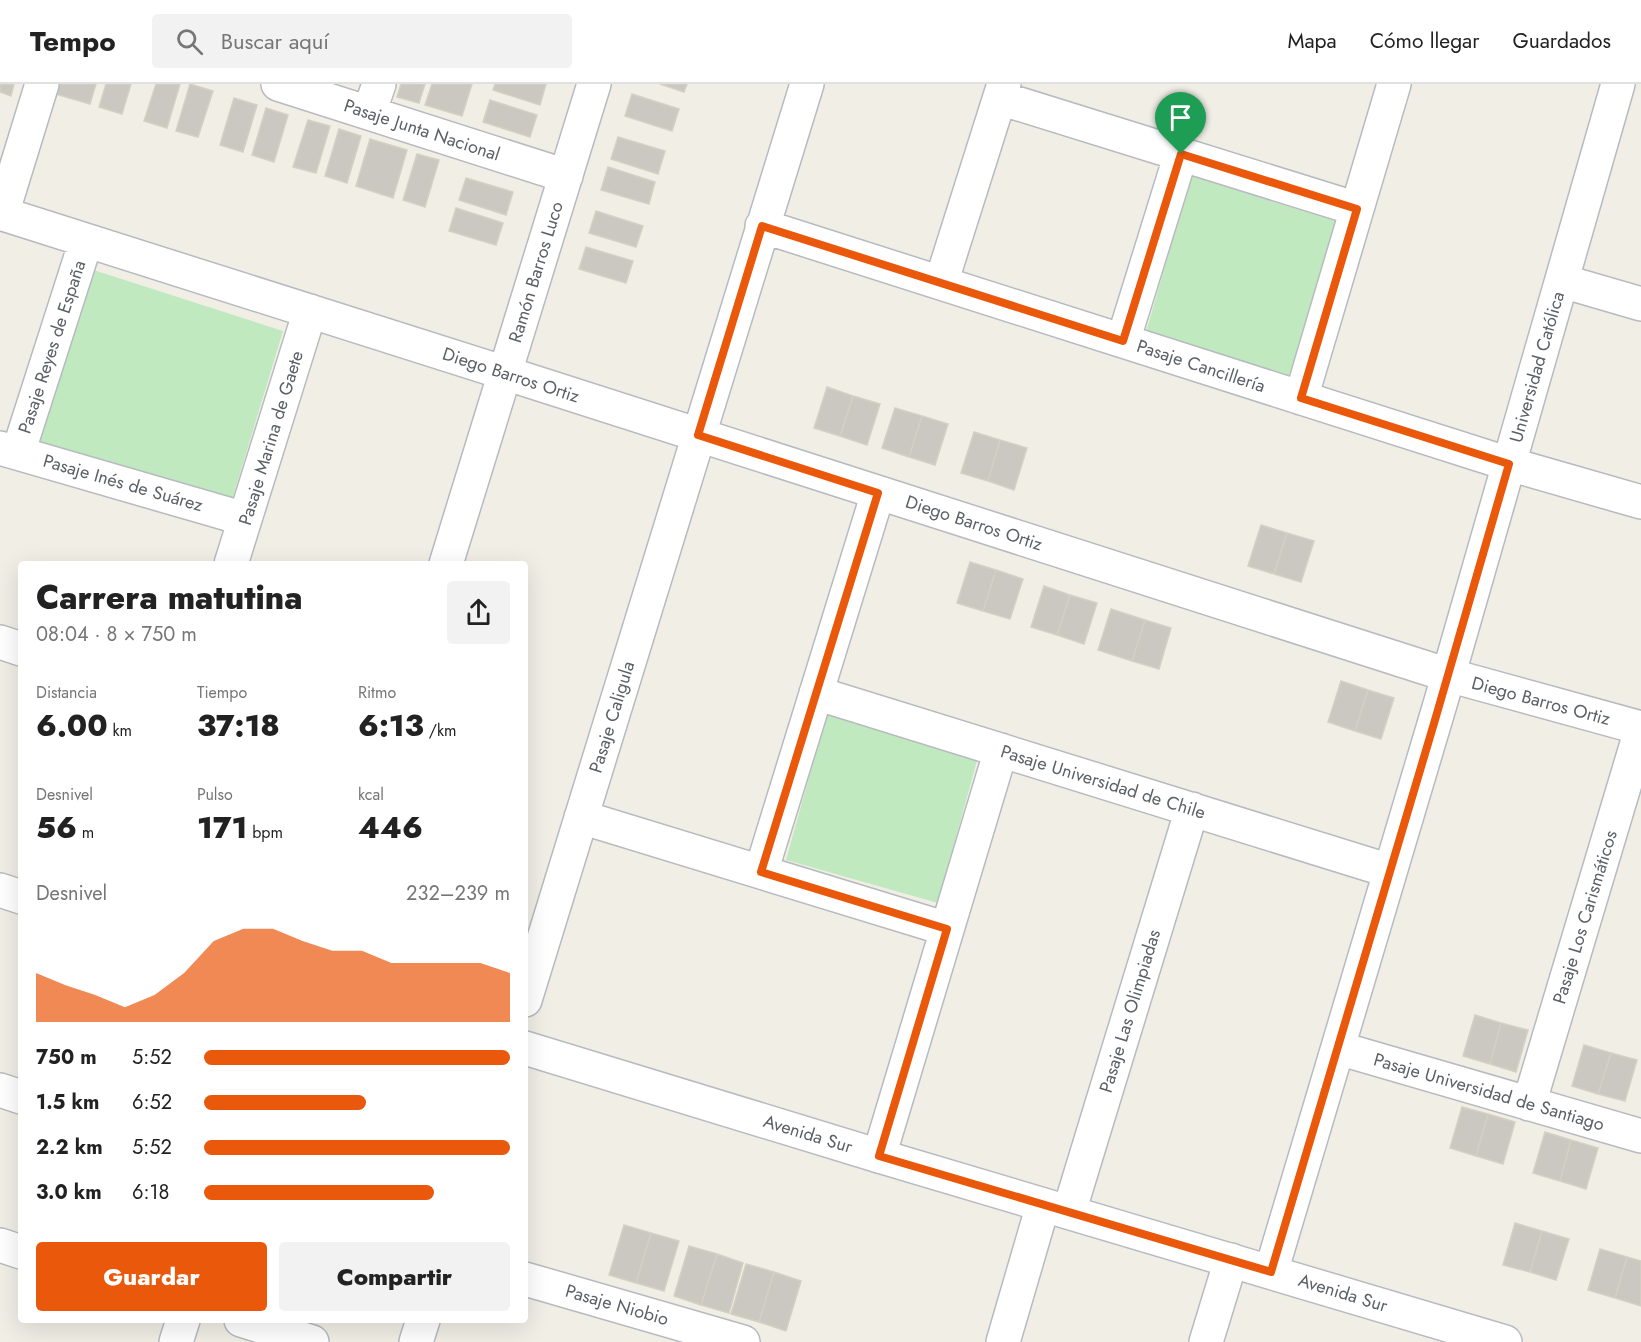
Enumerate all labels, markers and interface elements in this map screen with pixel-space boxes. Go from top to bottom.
search box [152,14,572,68]
text: Tempo [30,21,116,62]
icon: search [173,25,206,58]
text: Buscar aquí [221,25,329,57]
text: Mapa [1287,26,1337,56]
text: Cómo llegar [1370,26,1479,56]
text: Guardados [1512,26,1611,56]
pin [1155,92,1206,154]
street label: Pasaje Junta Nacional [341,93,503,167]
icon: arrive [1164,101,1197,134]
street label: Ramón Barros Luco [502,198,570,346]
street label: Pasaje Reyes de España [12,257,92,437]
street label: Universidad Católica [1503,288,1571,446]
street label: Pasaje Cancillería [1133,333,1269,399]
street label: Diego Barros Ortiz [439,341,584,410]
street label: Pasaje Marina de Gaete [232,348,310,528]
street label: Pasaje Inés de Suárez [40,448,207,518]
street label: Diego Barros Ortiz [902,489,1047,558]
text: Carrera matutina [36,574,303,621]
button: share [447,581,510,644]
text: 08:04 · 8 × 750 m [36,620,197,649]
street label: Pasaje Caligula [583,658,641,776]
street label: Diego Barros Ortiz [1469,670,1614,732]
text: Distancia [36,681,97,704]
text: Tiempo [197,681,247,704]
text: Ritmo [358,681,396,704]
text: 6.00 [36,704,108,747]
text: 37:18 [197,704,280,747]
text: 6:13 [358,704,424,747]
text: km [108,719,132,742]
text: /km [424,719,456,742]
street label: Pasaje Universidad de Chile [997,738,1209,826]
text: Desnivel [36,783,93,806]
text: Pulso [197,783,233,806]
text: kcal [358,783,384,806]
text: 56 [36,806,77,849]
text: 171 [197,806,247,849]
text: 446 [358,806,423,849]
text: m [77,821,94,844]
text: bpm [247,821,283,844]
street label: Pasaje Los Carismáticos [1546,827,1624,1007]
text: Desnivel [36,879,107,908]
text: 232–239 m [406,879,510,908]
street label: Pasaje Las Olimpiadas [1093,926,1167,1096]
text: 750 m [36,1043,97,1072]
text: 5:52 [132,1043,172,1072]
street label: Pasaje Universidad de Santiago [1371,1047,1607,1137]
text: 1.5 km [36,1088,99,1117]
text: 6:52 [132,1088,172,1117]
street label: Avenida Sur [760,1108,856,1160]
text: 2.2 km [36,1133,103,1162]
text: 5:52 [132,1133,172,1162]
text: 3.0 km [36,1178,102,1207]
text: 6:18 [132,1178,169,1207]
button: Guardar [36,1242,267,1311]
button: Compartir [279,1242,510,1311]
street label: Avenida Sur [1295,1267,1391,1319]
street label: Pasaje Niobio [562,1278,672,1332]

